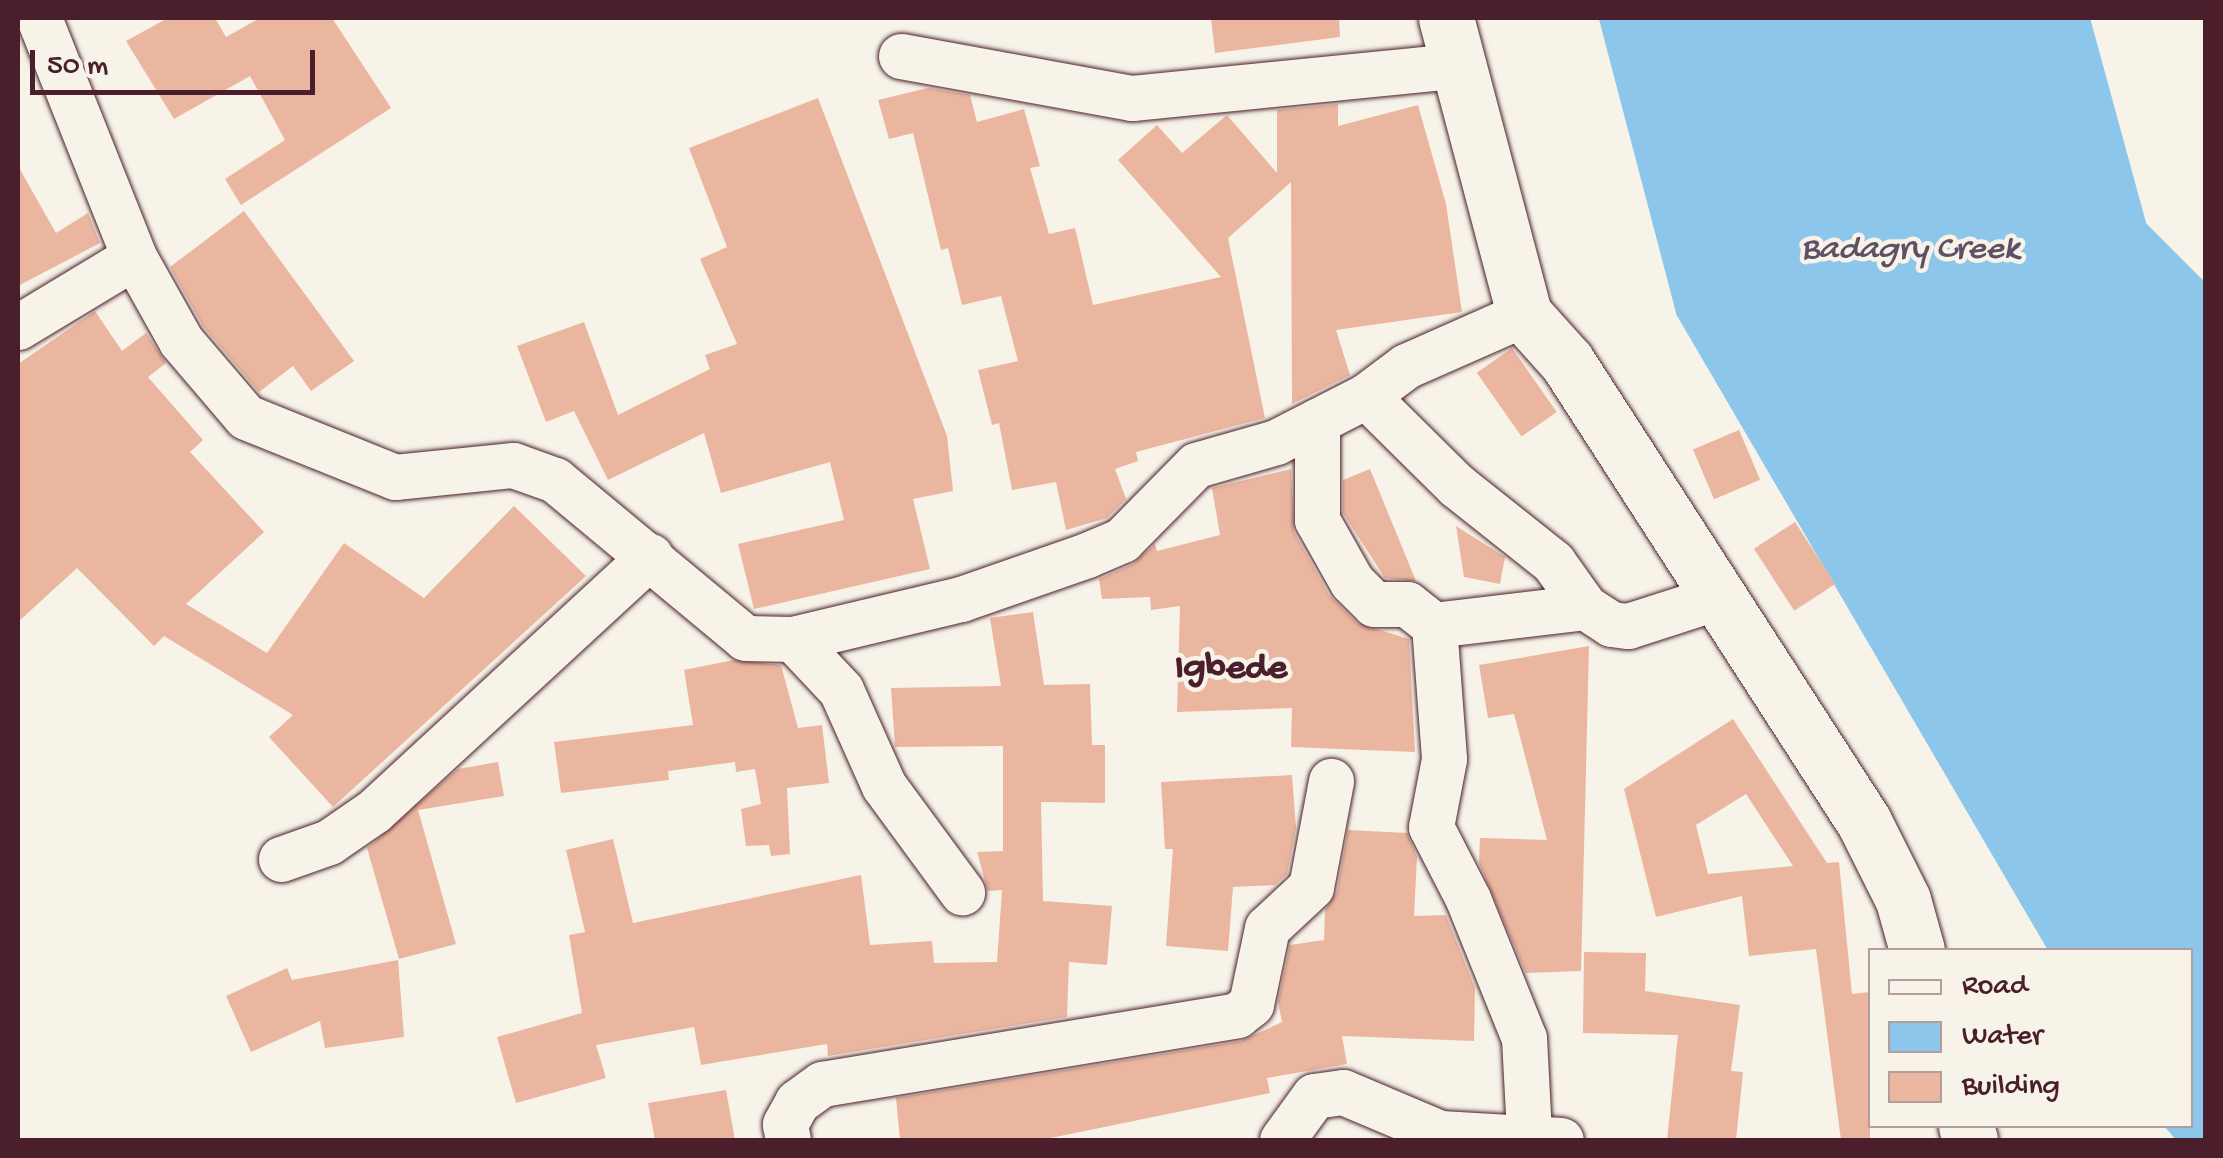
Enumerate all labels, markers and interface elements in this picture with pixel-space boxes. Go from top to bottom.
scale bar [35,30,320,92]
text: 50 m [47,50,108,85]
water label: Badagry Creek [1801,230,2019,272]
district label: Igbede [1175,647,1287,693]
legend [1868,948,2193,1128]
text: Road [1962,970,2028,1005]
text: Water [1962,1020,2043,1055]
text: Building [1962,1070,2060,1105]

